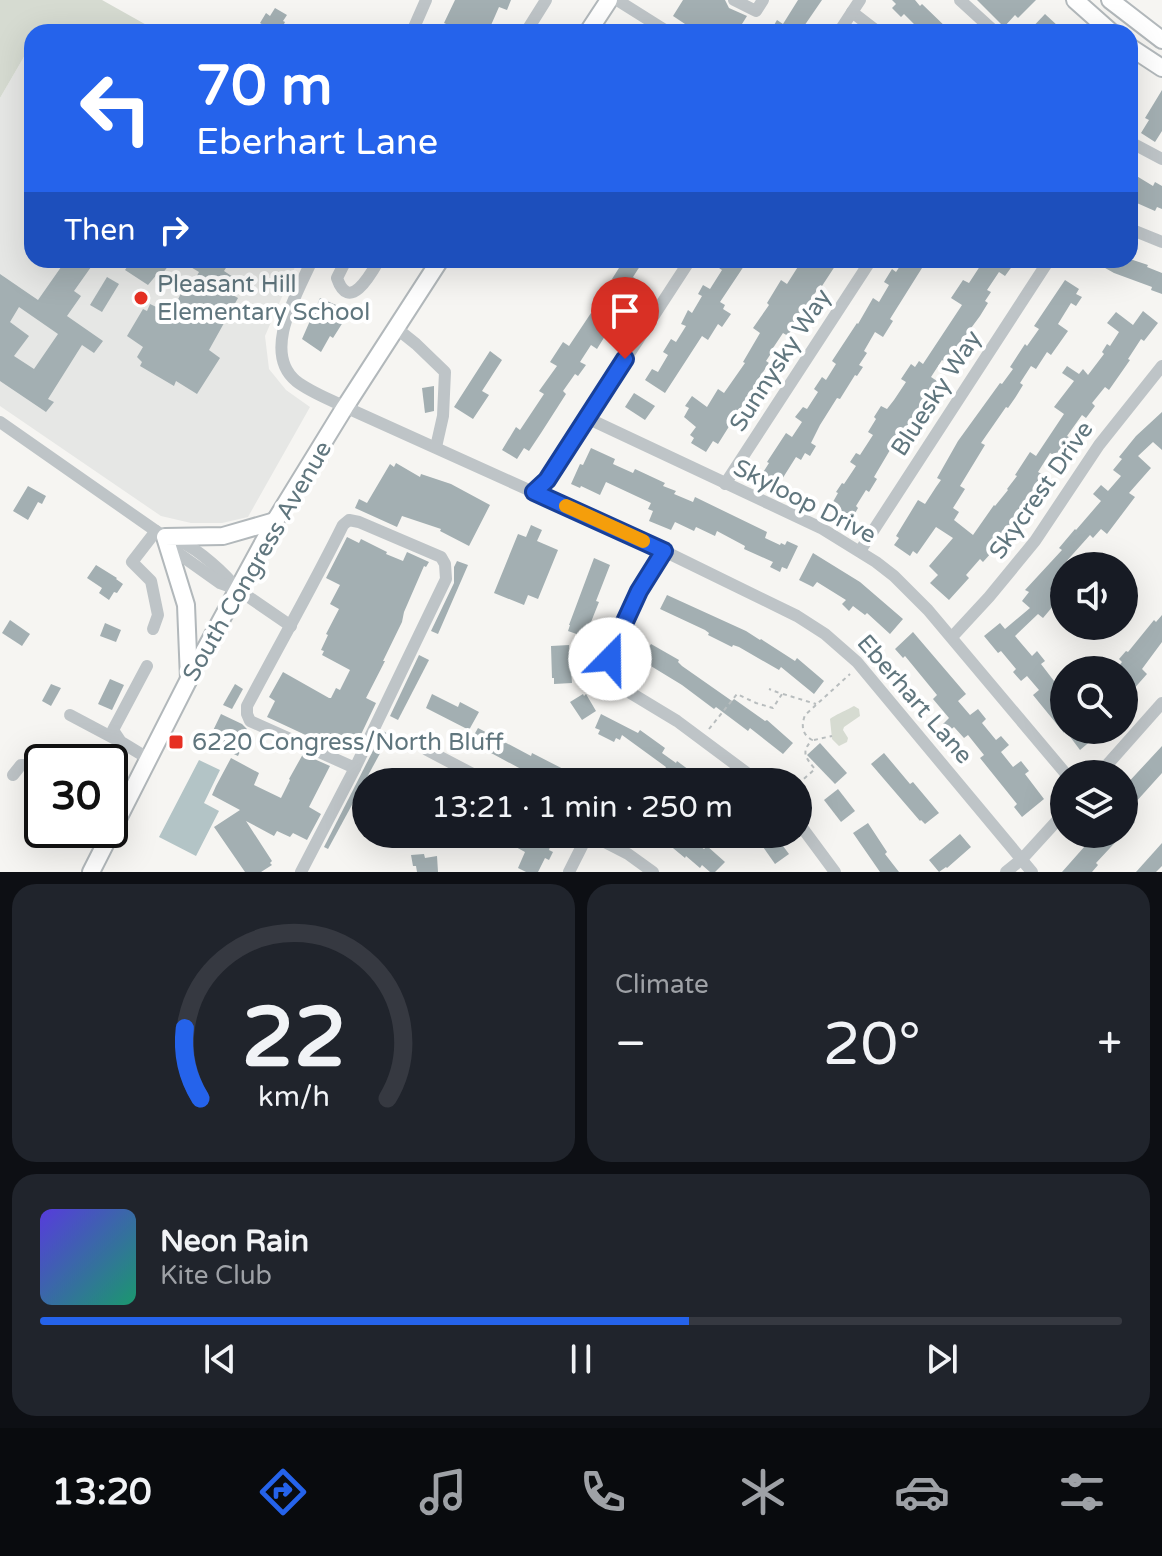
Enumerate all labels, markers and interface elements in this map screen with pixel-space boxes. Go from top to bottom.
text: 70 m [196,53,332,120]
icon: left [64,56,168,160]
text: Eberhart Lane [196,121,438,164]
icon: right [152,208,196,252]
text: Then [64,212,136,249]
place label: Pleasant Hill Elementary School [157,270,370,327]
pin [591,277,659,359]
street label: Sunnysky Way [724,283,837,437]
marker: Pleasant Hill Elementary School [132,289,150,307]
icon: arrive [603,289,647,333]
street label: Bluesky Way [885,325,988,461]
street label: Skycrest Drive [983,416,1100,565]
street label: South Congress Avenue [177,436,338,686]
street label: Skyloop Drive [729,453,881,550]
map controls [1050,552,1138,848]
button: sound [1050,552,1138,640]
position arrow [568,617,652,701]
street label: Eberhart Lane [851,629,979,770]
button: search [1050,656,1138,744]
place label: 6220 Congress/North Bluff [192,728,504,757]
marker: 6220 Congress/North Bluff [167,733,185,751]
speed limit sign: 30 [24,744,128,848]
button: layers [1050,760,1138,848]
text: 13:21 · 1 min · 250 m [431,789,733,826]
text: Climate [615,969,709,1000]
text: 22 [241,989,346,1089]
text: 20° [823,1009,921,1081]
text: − [615,1018,646,1071]
text: + [1097,1018,1122,1071]
text: km/h [258,1080,329,1114]
text: Neon Rain [160,1223,309,1260]
text: Kite Club [160,1260,272,1291]
icon: previous [198,1337,242,1381]
icon: pause [559,1337,603,1381]
icon: next [920,1337,964,1381]
icon: directions [255,1464,311,1520]
icon: music [415,1464,471,1520]
icon: phone [575,1464,631,1520]
icon: climate [735,1464,791,1520]
icon: car [894,1464,950,1520]
icon: filters [1054,1464,1110,1520]
text: 13:20 [52,1471,152,1514]

